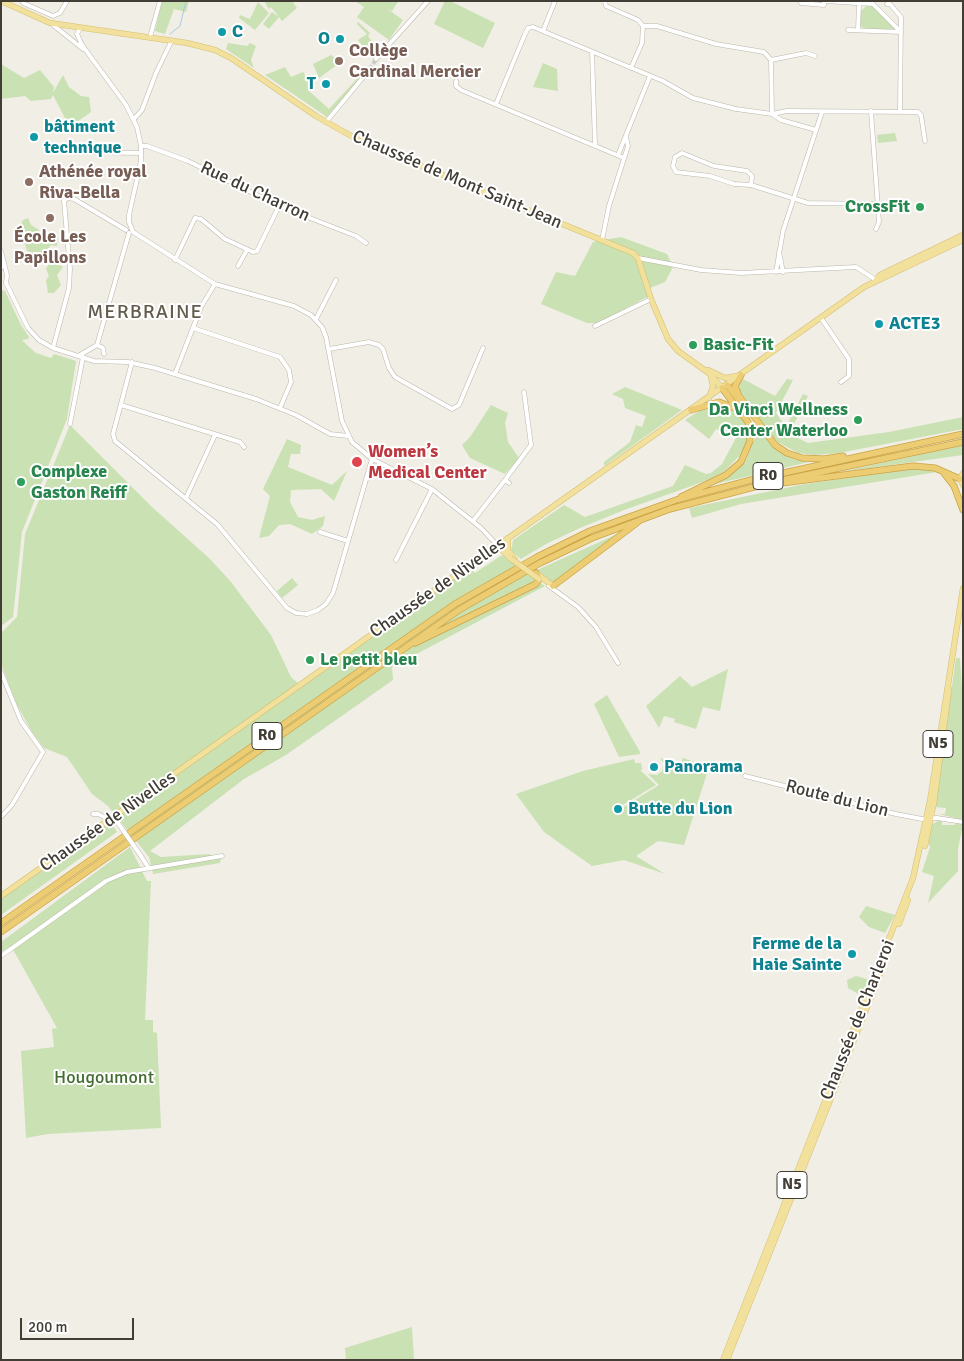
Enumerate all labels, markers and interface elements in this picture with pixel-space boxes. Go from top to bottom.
place label: C [232,21,243,43]
marker: C [216,26,228,38]
place label: O [318,28,330,50]
marker: O [334,33,346,45]
place label: Collège Cardinal Mercier [349,40,481,82]
marker: Collège Cardinal Mercier [333,55,345,67]
place label: T [307,73,316,95]
marker: T [320,78,332,90]
place label: bâtiment technique [44,116,122,158]
street label: Chaussée de Mont Saint-Jean [349,126,565,234]
marker: bâtiment technique [28,131,40,143]
street label: Rue du Charron [197,157,313,227]
place label: Athénée royal Riva-Bella [39,161,147,203]
marker: Athénée royal Riva-Bella [23,176,35,188]
place label: CrossFit [845,196,910,218]
marker: CrossFit [914,201,926,213]
marker: École Les Papillons [44,212,56,224]
place label: École Les Papillons [14,226,86,268]
district label: MERBRAINE [86,301,204,325]
place label: ACTE3 [889,313,940,335]
marker: ACTE3 [873,318,885,330]
place label: Basic-Fit [703,334,774,356]
marker: Basic-Fit [687,339,699,351]
place label: Da Vinci Wellness Center Waterloo [708,399,848,442]
marker: Da Vinci Wellness Center Waterloo [852,414,864,426]
place label: Women’s Medical Center [368,441,487,484]
marker: Women’s Medical Center [350,455,364,469]
place label: Complexe Gaston Reiff [31,461,127,504]
road number: R0 [753,462,783,490]
marker: Complexe Gaston Reiff [15,476,27,488]
street label: Chaussée de Nivelles [366,533,510,643]
place label: Le petit bleu [320,649,417,671]
marker: Le petit bleu [304,654,316,666]
road number: R0 [252,722,282,749]
road number: N5 [923,731,953,758]
place label: Panorama [664,756,743,778]
marker: Panorama [648,761,660,773]
street label: Chaussée de Nivelles [36,767,180,877]
street label: Route du Lion [783,776,891,822]
place label: Butte du Lion [628,798,732,820]
marker: Butte du Lion [612,803,624,815]
place label: Ferme de la Haie Sainte [752,933,842,976]
street label: Chaussée de Charleroi [816,937,900,1103]
marker: Ferme de la Haie Sainte [846,948,858,960]
park label: Hougoumont [54,1067,154,1089]
road number: N5 [777,1172,807,1198]
scale bar [22,1308,136,1340]
text: 200 m [28,1318,68,1336]

